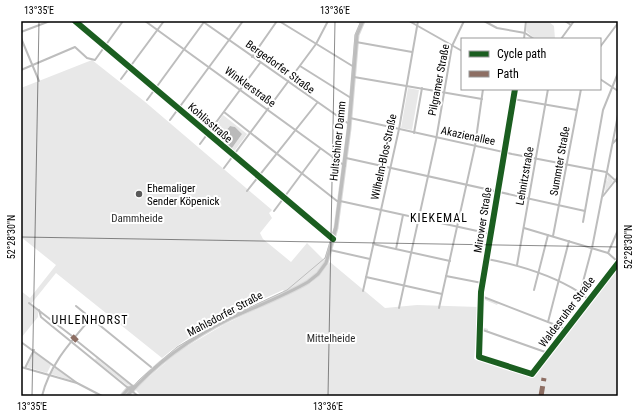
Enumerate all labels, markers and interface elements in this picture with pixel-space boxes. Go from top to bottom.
text: 13°35'E [24,5,54,16]
text: 13°36'E [320,5,350,16]
street label: Bergedorfer Straße [243,38,317,96]
legend [461,38,601,90]
street label: Pilgramer Straße [426,43,452,117]
text: Cycle path [497,47,547,61]
street label: Winklerstraße [222,64,278,110]
text: Path [497,67,519,81]
street label: Kohlisstraße [185,100,235,146]
street label: Hultschiner Damm [327,100,349,182]
street label: Wilhelm-Blos-Straße [369,113,399,201]
street label: Akazienallee [440,124,496,148]
street label: Summter Straße [548,125,572,197]
street label: Lehnitzstraße [513,146,537,206]
place label: Ehemaliger Sender Köpenick [147,182,220,208]
street label: Mirower Straße [471,186,495,254]
marker: Ehemaliger Sender Köpenick [134,189,144,199]
district label: KIEKEMAL [410,211,468,225]
park label: Dammheide [111,212,163,225]
text: 52°28'30"N [6,215,17,259]
text: 52°28'30"N [623,225,634,269]
street label: Waldesruher Straße [536,274,598,350]
street label: Mahlsdorfer Straße [185,289,265,339]
district label: UHLENHORST [52,313,128,327]
park label: Mittelheide [307,332,355,345]
text: 13°35'E [17,401,47,412]
text: 13°36'E [313,401,343,412]

